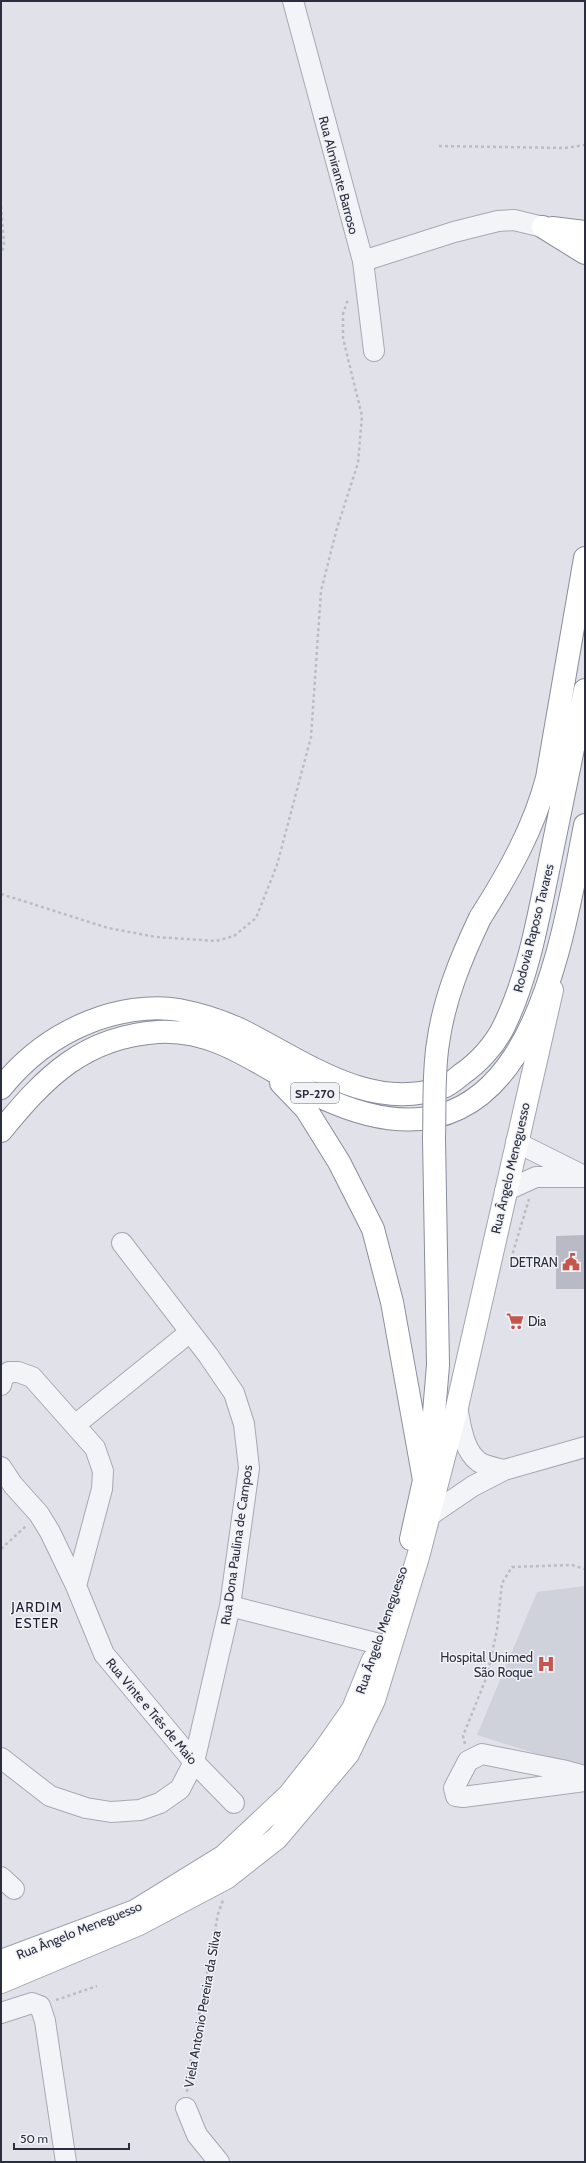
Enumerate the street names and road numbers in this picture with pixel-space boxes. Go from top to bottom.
street label: Rua Almirante Barroso [316,114,362,236]
street label: Rodovia Raposo Tavares [509,862,557,994]
road number: SP-270 [291,1083,339,1103]
street label: Rua Ângelo Meneguesso [487,1101,533,1235]
street label: Rua Dona Paulina de Campos [217,1463,255,1626]
street label: Rua Ângelo Meneguesso [352,1564,410,1696]
street label: Rua Vinte e Três de Maio [103,1655,201,1767]
street label: Rua Ângelo Meneguesso [14,1897,144,1963]
street label: Viela Antonio Pereira da Silva [180,1928,224,2089]

